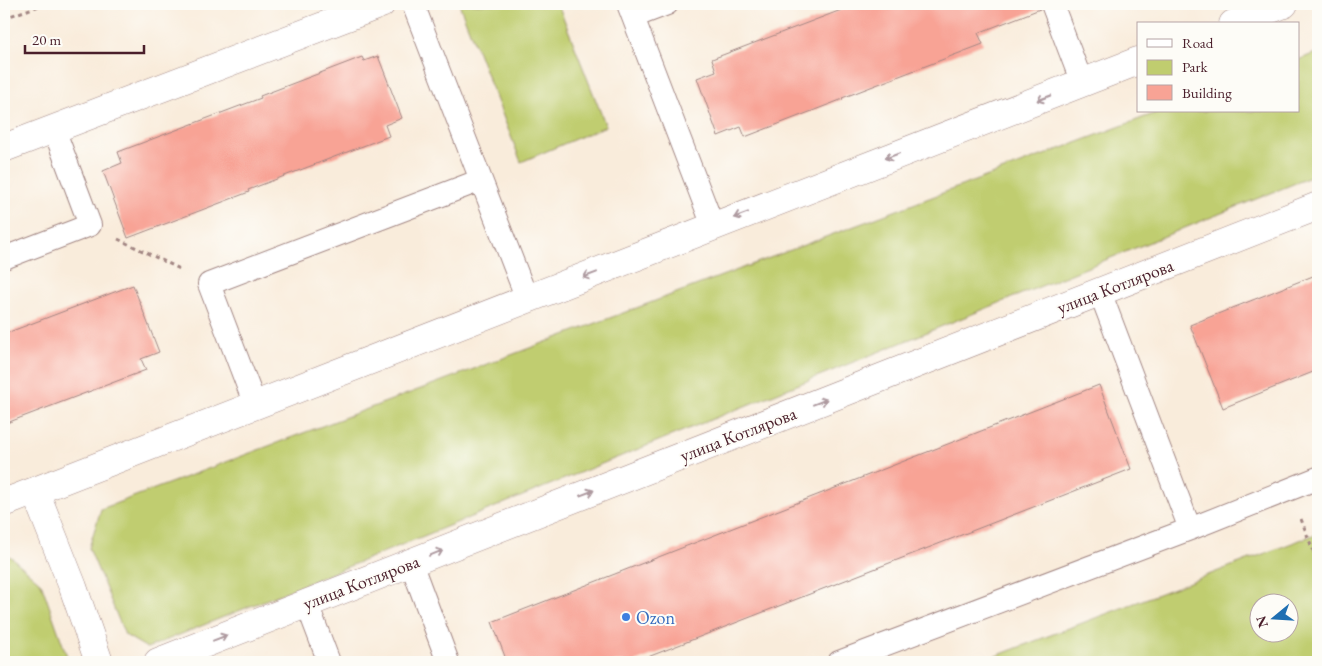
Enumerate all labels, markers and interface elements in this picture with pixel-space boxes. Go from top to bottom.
scale bar [25,22,144,54]
legend [1137,22,1300,112]
text: 20 m [32,30,61,49]
text: Road [1182,33,1214,52]
text: Park [1182,57,1209,76]
text: Building [1182,83,1232,102]
one-way arrow [1037,93,1052,103]
one-way arrow [885,153,900,162]
one-way arrow [734,211,749,221]
street label: улица Котлярова [1054,253,1177,319]
one-way arrow [583,270,598,280]
one-way arrow [812,397,827,406]
street label: улица Котлярова [677,401,800,467]
one-way arrow [579,488,594,498]
one-way arrow [428,548,443,557]
street label: улица Котлярова [300,549,423,615]
north arrow [1250,594,1300,644]
place label: Ozon [636,606,675,629]
marker: Ozon [620,611,632,623]
text: N [1251,613,1272,630]
one-way arrow [211,633,227,642]

